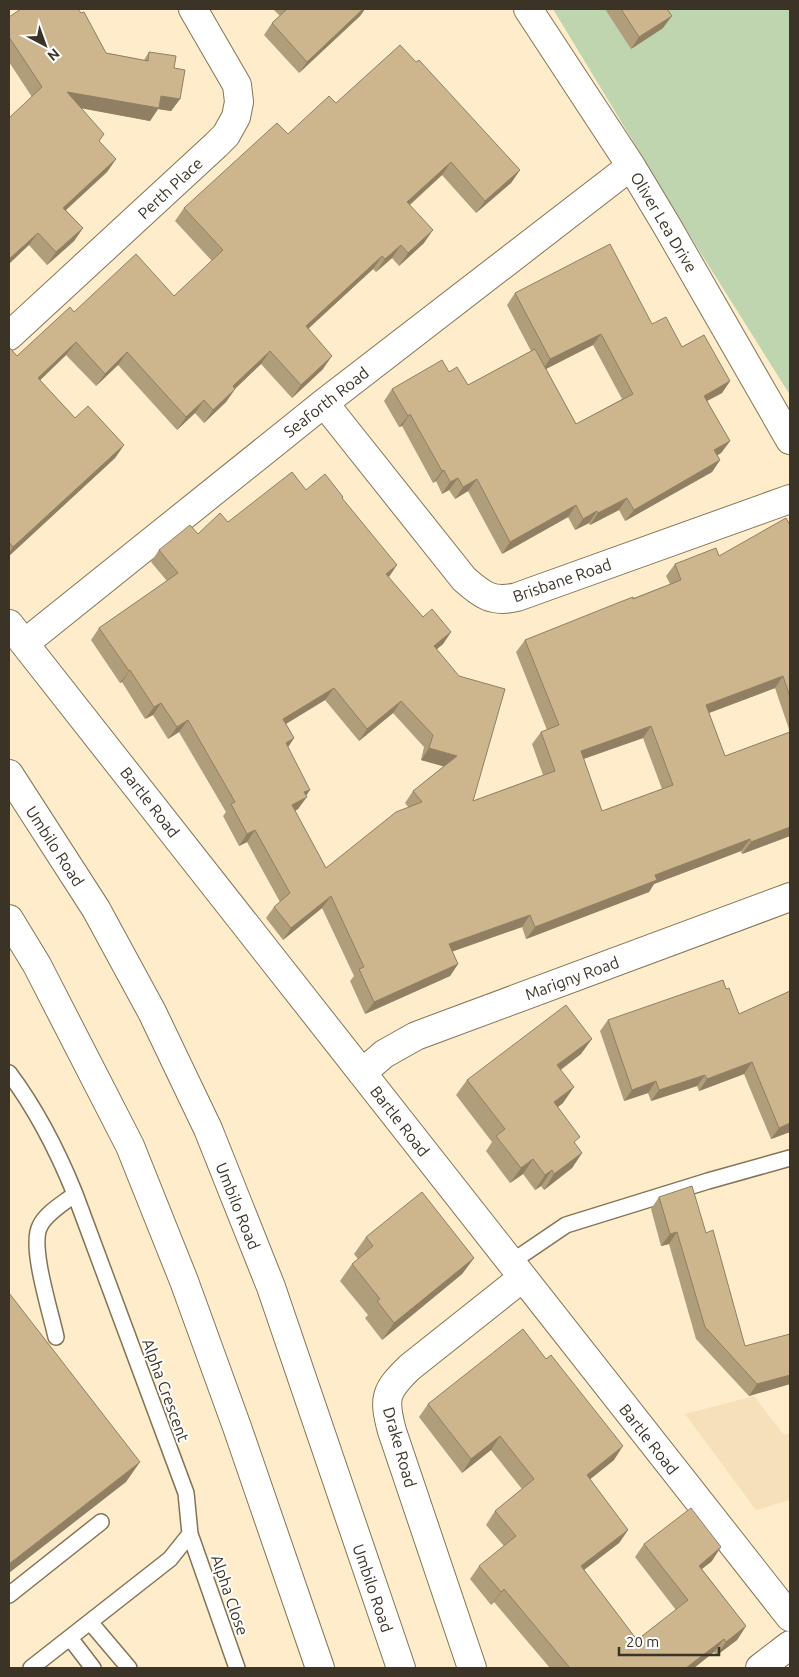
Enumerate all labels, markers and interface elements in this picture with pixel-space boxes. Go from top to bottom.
north arrow [20,20,70,70]
text: N [44,45,63,64]
street label: Perth Place [134,154,206,222]
street label: Oliver Lea Drive [627,169,701,275]
street label: Seaforth Road [280,363,372,441]
street label: Brisbane Road [510,555,614,605]
street label: Bartle Road [117,763,183,841]
street label: Umbilo Road [22,802,88,890]
street label: Marigny Road [523,953,621,1003]
street label: Bartle Road [367,1082,433,1160]
street label: Umbilo Road [212,1160,264,1252]
street label: Alpha Crescent [139,1336,193,1445]
street label: Bartle Road [616,1400,682,1478]
street label: Drake Road [380,1405,420,1489]
street label: Umbilo Road [349,1542,397,1634]
street label: Alpha Close [208,1552,252,1638]
scale bar [619,1624,719,1656]
text: 20 m [626,1633,659,1650]

